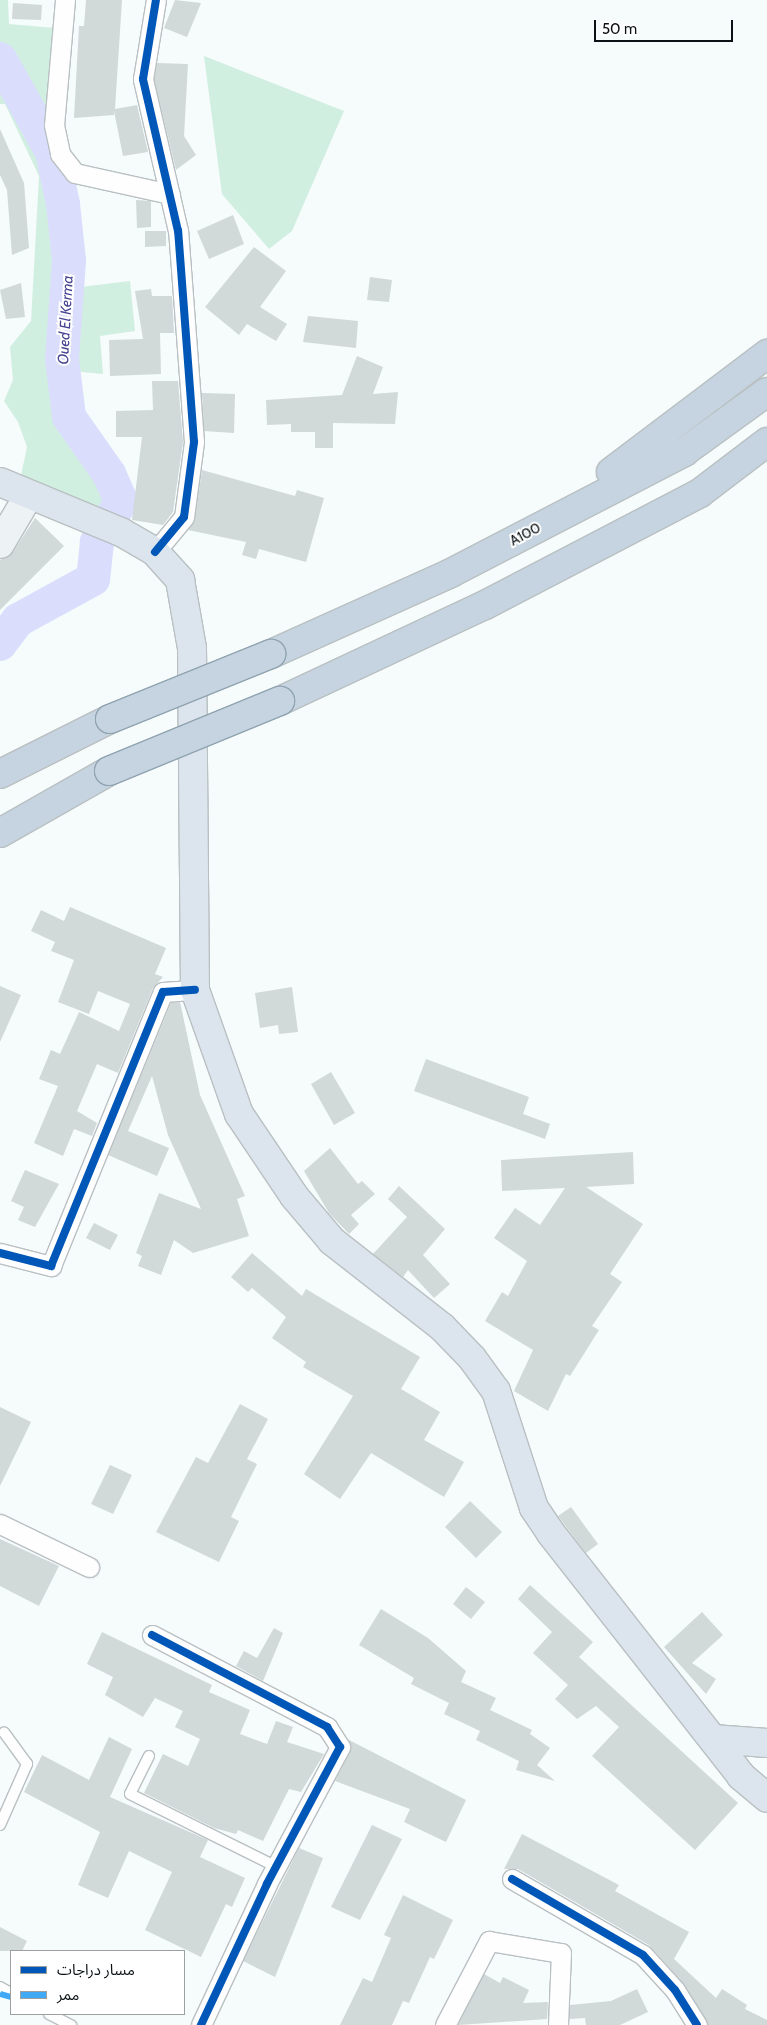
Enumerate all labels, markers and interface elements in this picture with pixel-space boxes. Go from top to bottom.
scale bar [597,10,736,42]
text: 50 m [602,20,637,38]
water label: Oued El Kerma [55,275,77,365]
street label: A100 [507,519,543,549]
legend [10,1950,185,2015]
text: مسار دراجات [57,1961,135,1979]
text: ممر [57,1986,80,2004]

